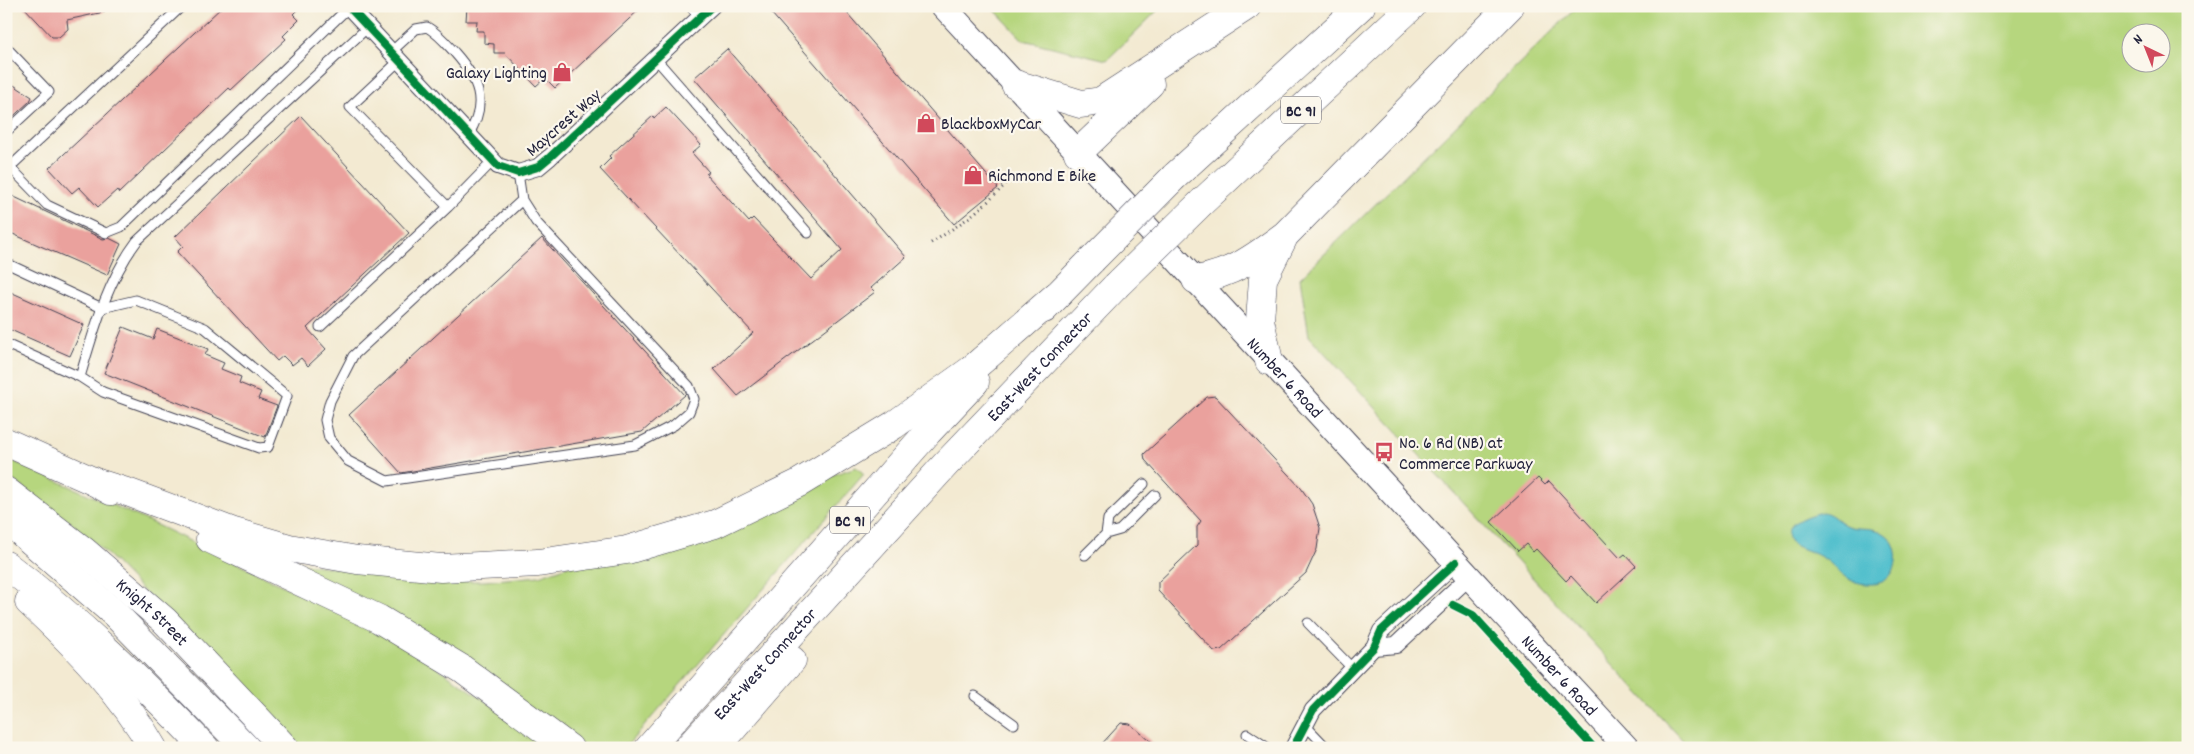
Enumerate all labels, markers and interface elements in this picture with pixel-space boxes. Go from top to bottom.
north arrow [2122,22,2172,72]
text: N [2129,30,2148,50]
shop icon: Galaxy Lighting [551,61,573,83]
place label: Galaxy Lighting [446,62,547,87]
street label: Maycrest Way [522,84,608,164]
road number: BC 91 [1281,96,1321,124]
shop icon: BlackboxMyCar [915,112,937,134]
place label: BlackboxMyCar [941,113,1042,138]
shop icon: Richmond E Bike [962,164,984,186]
place label: Richmond E Bike [988,165,1096,190]
street label: East-West Connector [983,307,1100,428]
street label: Number 6 Road [1240,333,1327,425]
place label: No. 6 Rd (NB) at Commerce Parkway [1399,432,1533,478]
bus stop icon: No. 6 Rd (NB) at Commerce Parkway [1373,441,1395,463]
road number: BC 91 [830,506,870,534]
street label: Knight Street [109,574,193,653]
street label: East-West Connector [709,603,824,727]
street label: Number 6 Road [1514,631,1602,723]

